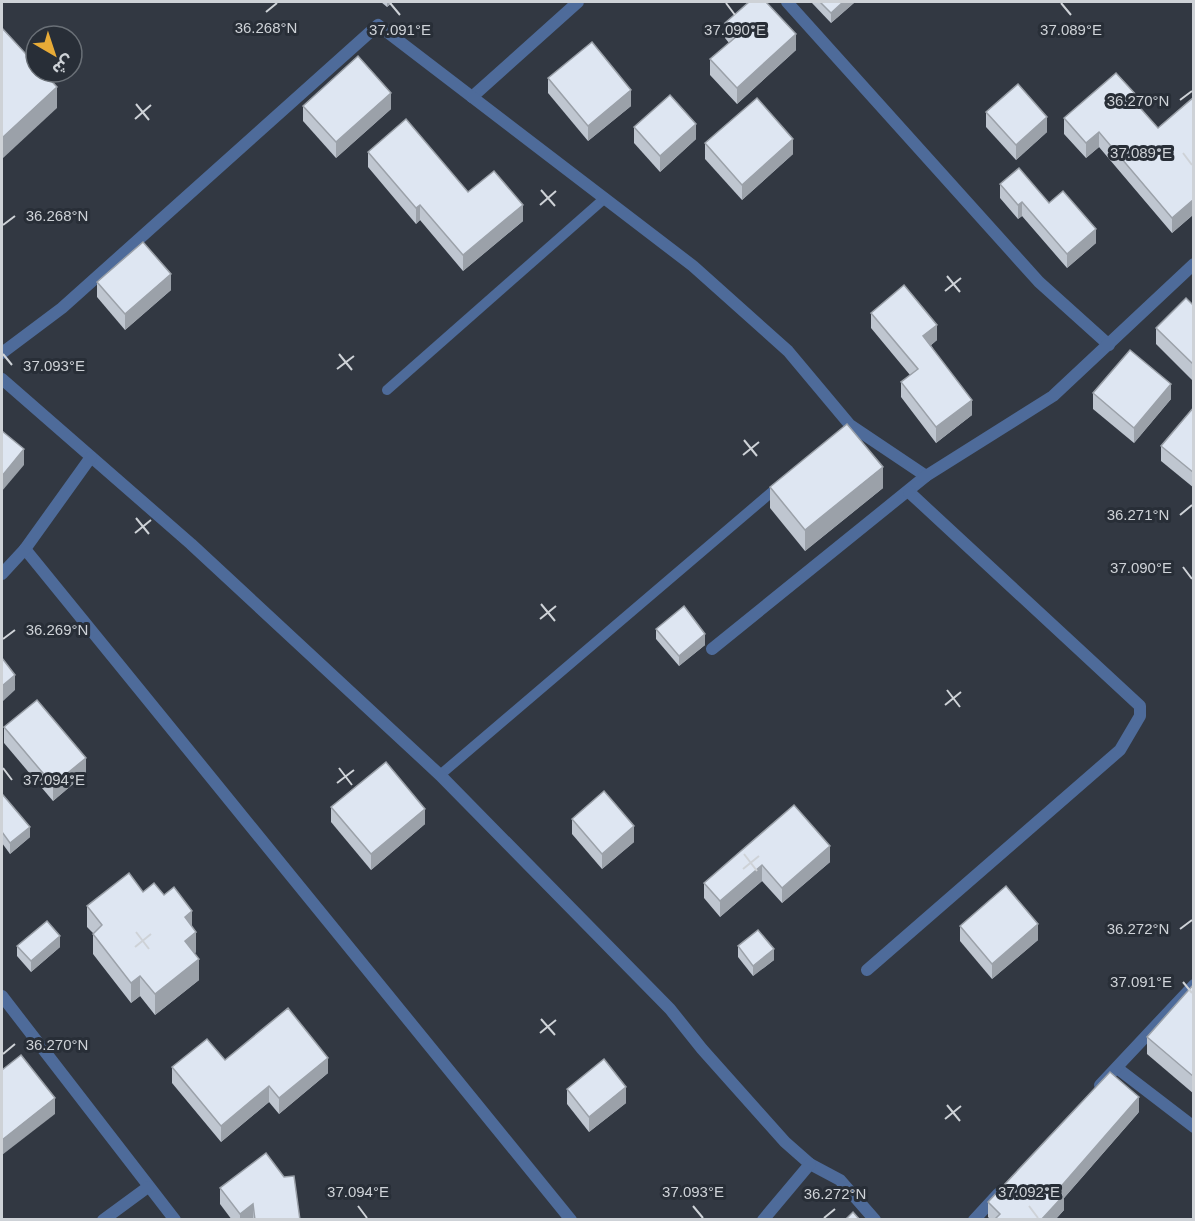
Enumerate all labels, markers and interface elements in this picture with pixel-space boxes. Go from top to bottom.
text: 36.268°N [235,19,297,36]
text: 37.091°E [369,21,431,38]
text: 37.090°E [704,21,766,38]
text: 37.089°E [1040,21,1102,38]
north arrow [24,24,84,84]
text: ش [49,51,77,79]
text: 36.270°N [1107,92,1169,109]
text: 37.089°E [1110,144,1172,161]
text: 36.268°N [26,207,88,224]
text: 37.093°E [23,357,85,374]
text: 36.271°N [1107,506,1169,523]
text: 37.090°E [1110,559,1172,576]
text: 36.269°N [26,621,88,638]
text: 37.094°E [23,771,85,788]
text: 36.272°N [1107,920,1169,937]
text: 37.091°E [1110,973,1172,990]
text: 36.270°N [26,1036,88,1053]
text: 37.094°E [327,1183,389,1200]
text: 37.093°E [662,1183,724,1200]
text: 37.092°E [998,1183,1060,1200]
text: 36.272°N [804,1185,866,1202]

